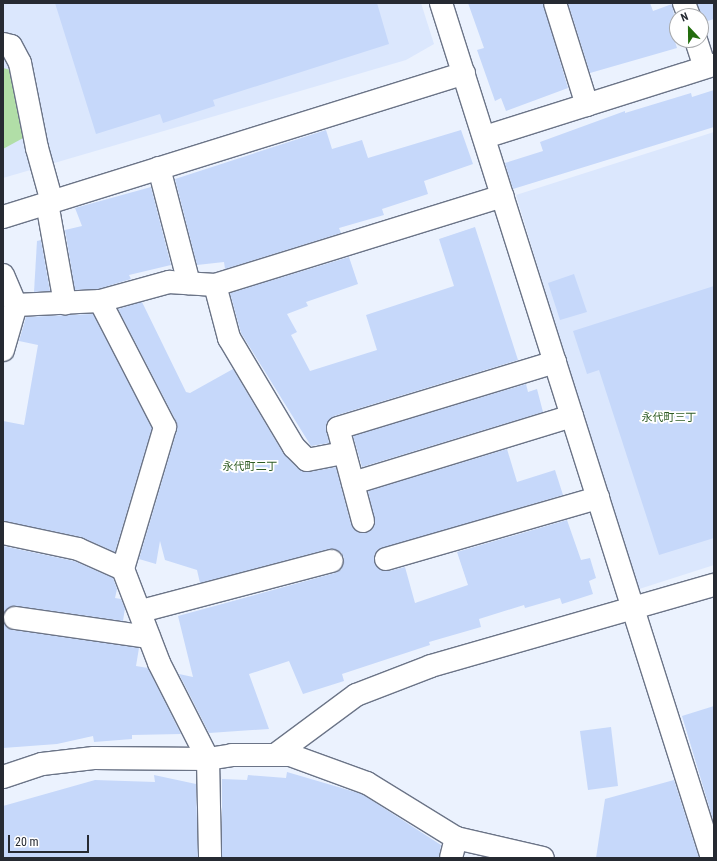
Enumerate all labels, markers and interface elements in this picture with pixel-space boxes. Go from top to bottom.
north arrow [669,8,709,48]
text: N [679,10,690,25]
district label: 永代町三丁 [642,411,696,425]
district label: 永代町二丁 [223,460,277,474]
scale bar [10,827,91,853]
text: 20 m [15,835,39,849]

